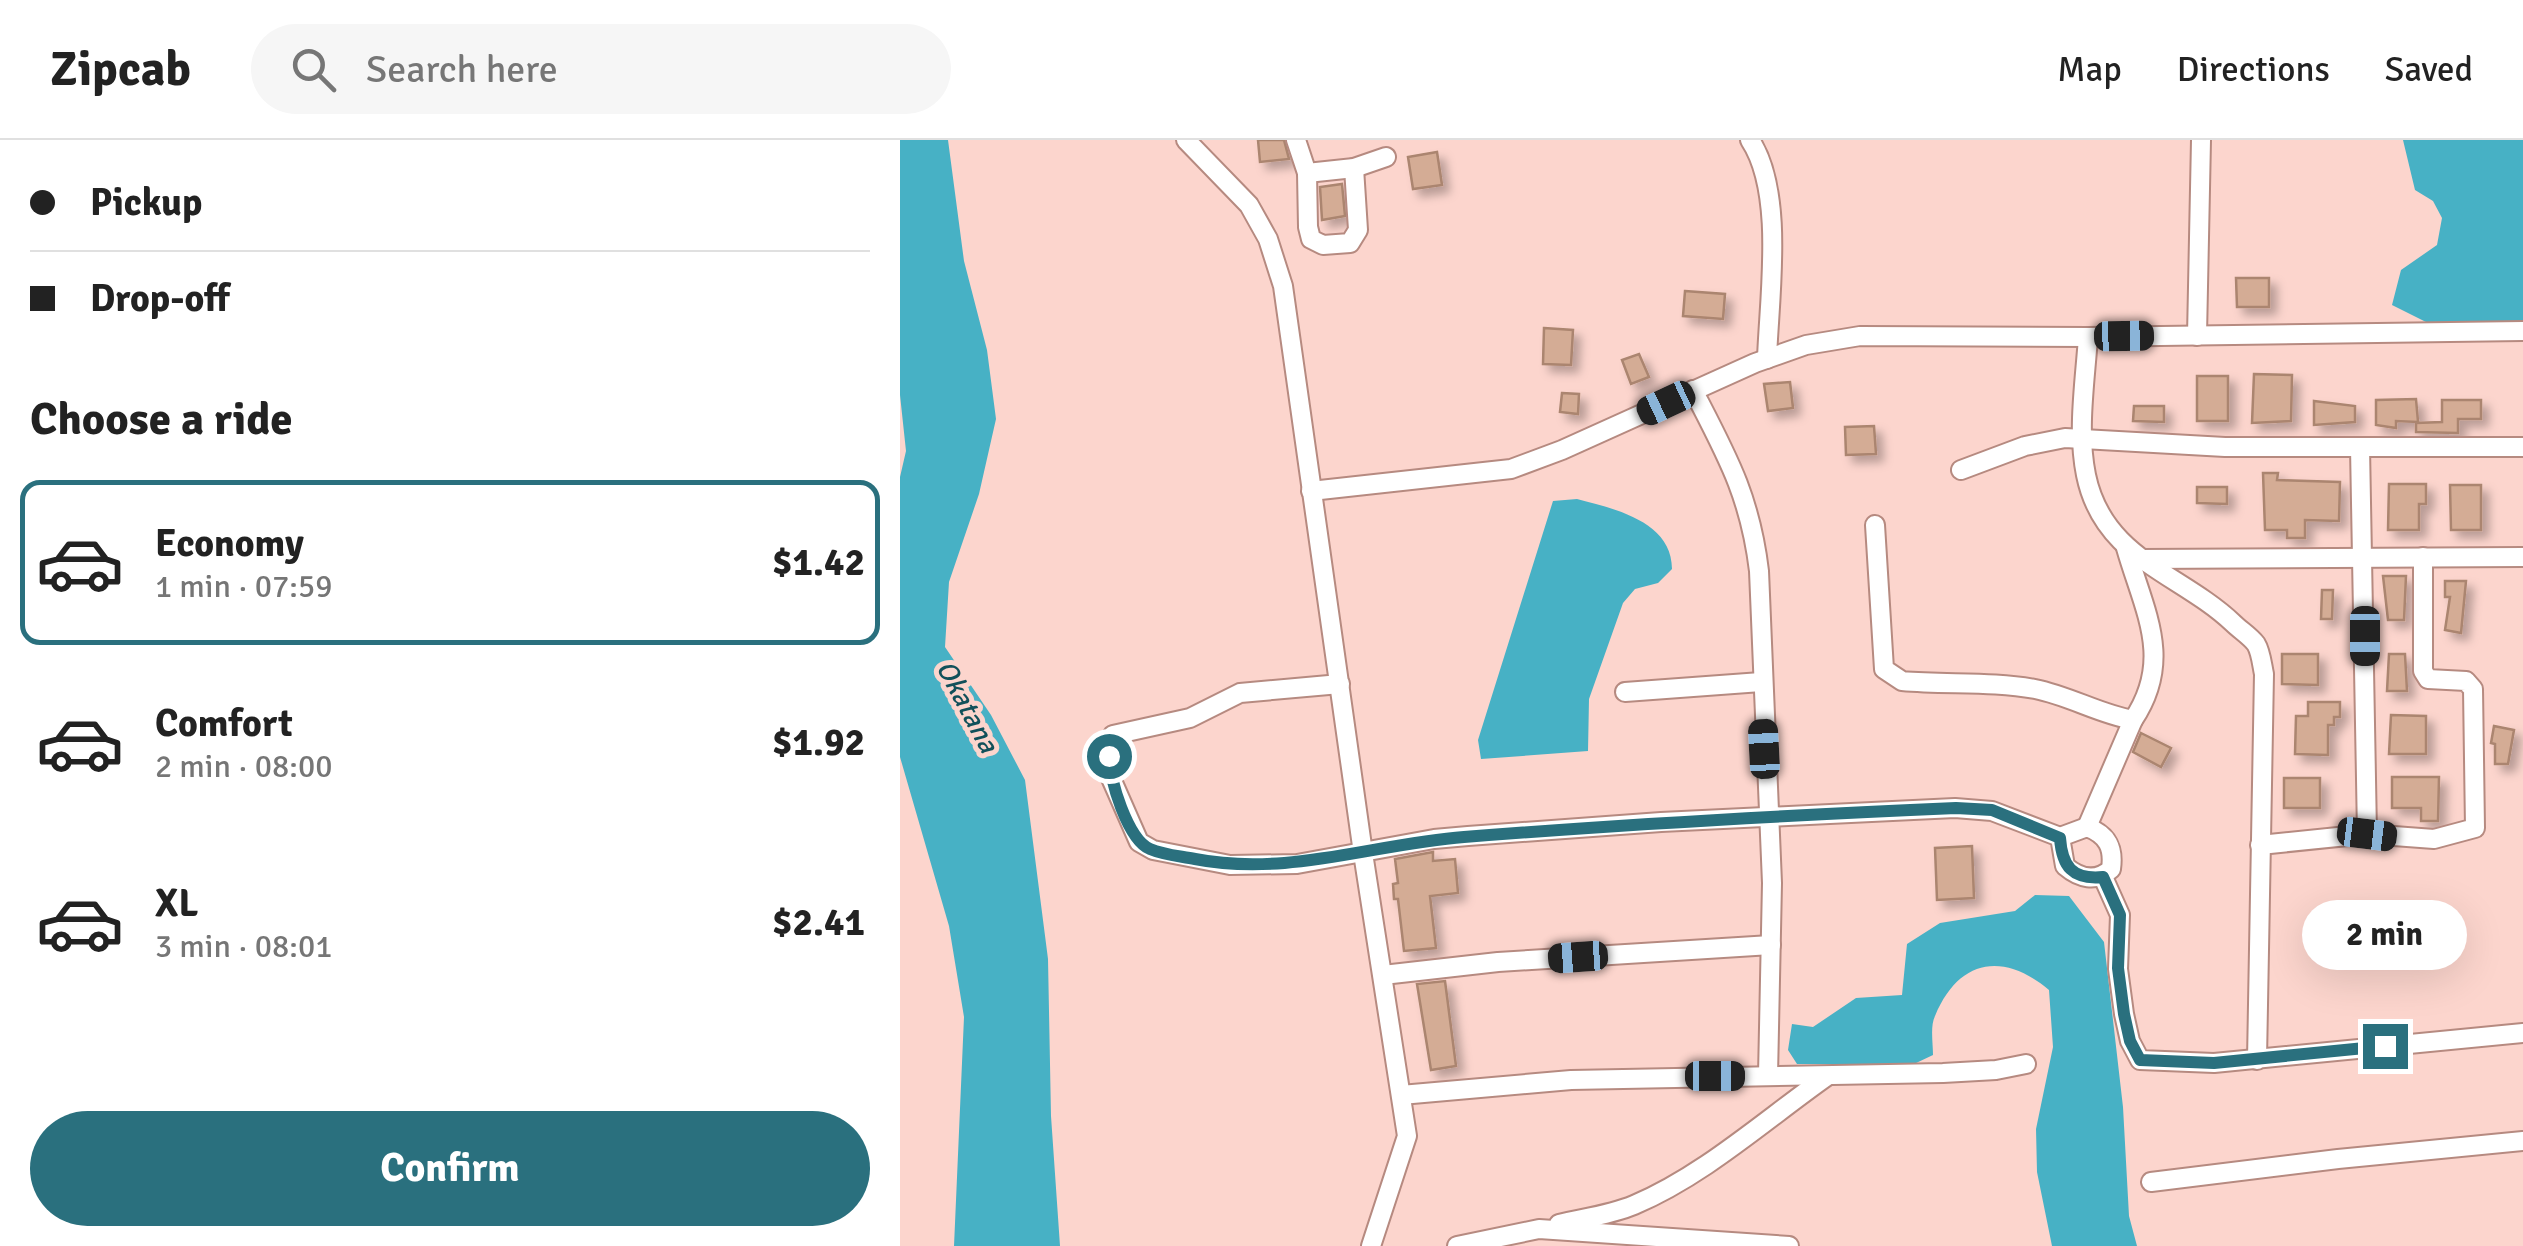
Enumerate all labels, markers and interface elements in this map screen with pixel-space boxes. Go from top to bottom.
search box [251,24,951,114]
text: Zipcab [50,40,191,99]
icon: search [286,42,341,97]
text: Search here [366,46,558,93]
text: Map [2057,48,2122,91]
text: Directions [2177,48,2330,91]
text: Saved [2385,48,2473,91]
text: Pickup [90,179,202,226]
text: Drop-off [90,275,230,322]
car [2094,320,2154,352]
car [1632,377,1700,429]
text: Choose a ride [30,392,293,447]
icon: car [35,518,125,608]
text: Economy [155,520,304,567]
text: $1.42 [772,539,865,586]
text: 1 min · 07:59 [155,567,333,606]
car [2350,606,2380,666]
water label: Okatana [929,654,1006,759]
icon: car [35,698,125,788]
text: Comfort [155,700,293,747]
car [1747,718,1781,780]
text: $1.92 [772,719,865,766]
route start [1087,734,1132,779]
text: 2 min · 08:00 [155,747,333,786]
car [2335,815,2399,853]
icon: car [35,878,125,968]
text: XL [155,880,198,927]
text: $2.41 [772,899,865,946]
callout: 2 min [2302,901,2468,971]
text: 2 min [2346,915,2423,954]
text: 3 min · 08:01 [155,927,333,966]
car [1547,940,1609,974]
route end [2363,1024,2408,1069]
car [1685,1061,1745,1091]
button: Confirm [30,1111,870,1226]

